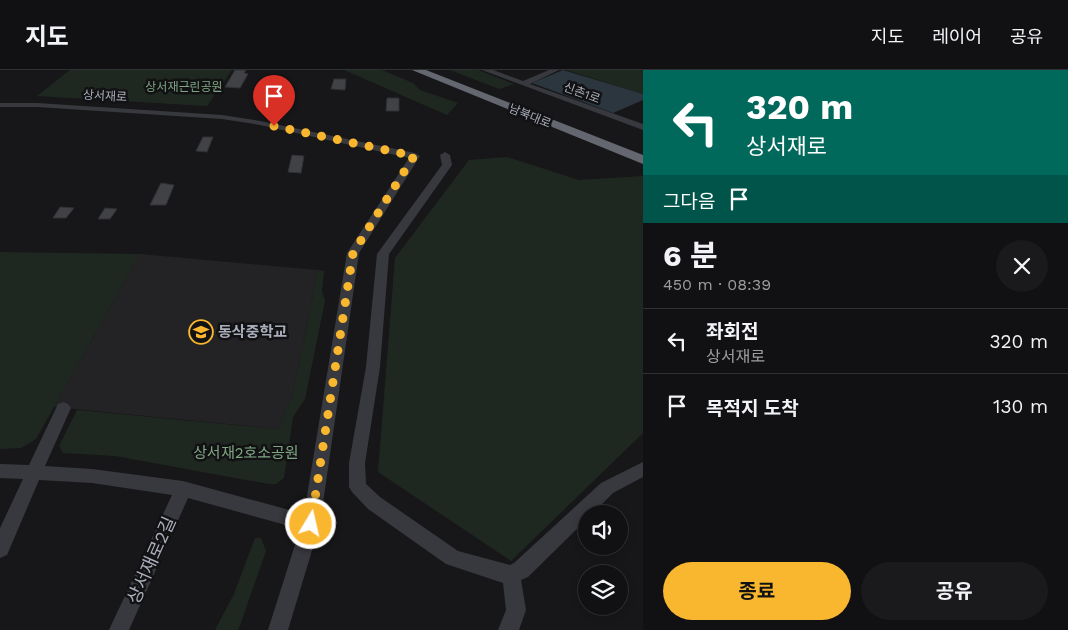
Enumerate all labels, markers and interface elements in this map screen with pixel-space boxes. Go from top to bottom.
text: 지도 [25,23,69,51]
text: 지도 [871,26,904,47]
text: 레이어 [932,26,982,47]
text: 공유 [1010,26,1043,47]
pin [253,75,295,126]
park label: 상서재근린공원 [145,80,223,94]
street label: 신촌1로 [562,80,602,106]
icon: arrive [260,82,288,110]
text: 320 m [746,86,853,128]
street label: 상서재로 [83,88,127,104]
icon: left [663,90,728,155]
street label: 남북대로 [507,101,553,131]
text: 상서재로 [746,134,827,159]
icon: arrive [725,185,753,213]
text: 그다음 [663,190,715,213]
text: 6 분 [663,238,718,273]
button: close [996,240,1048,292]
text: 450 m · 08:39 [663,275,771,294]
school or university icon: 동삭중학교 [188,319,214,345]
text: 좌회전 [706,320,758,343]
place label: 동삭중학교 [218,323,287,341]
icon: left [663,327,691,355]
text: 320 m [989,330,1048,353]
text: 상서재로 [706,347,765,366]
icon: arrive [663,392,691,420]
text: 130 m [993,395,1048,418]
text: 목적지 도착 [706,397,799,420]
park label: 상서재2호소공원 [193,444,299,462]
position arrow [284,497,336,549]
map controls [578,505,628,615]
button: sound [578,505,628,555]
street label: 상서재로2길 [122,513,180,607]
button: 종료 [663,562,851,620]
button: 공유 [861,562,1048,620]
button: layers [578,565,628,615]

